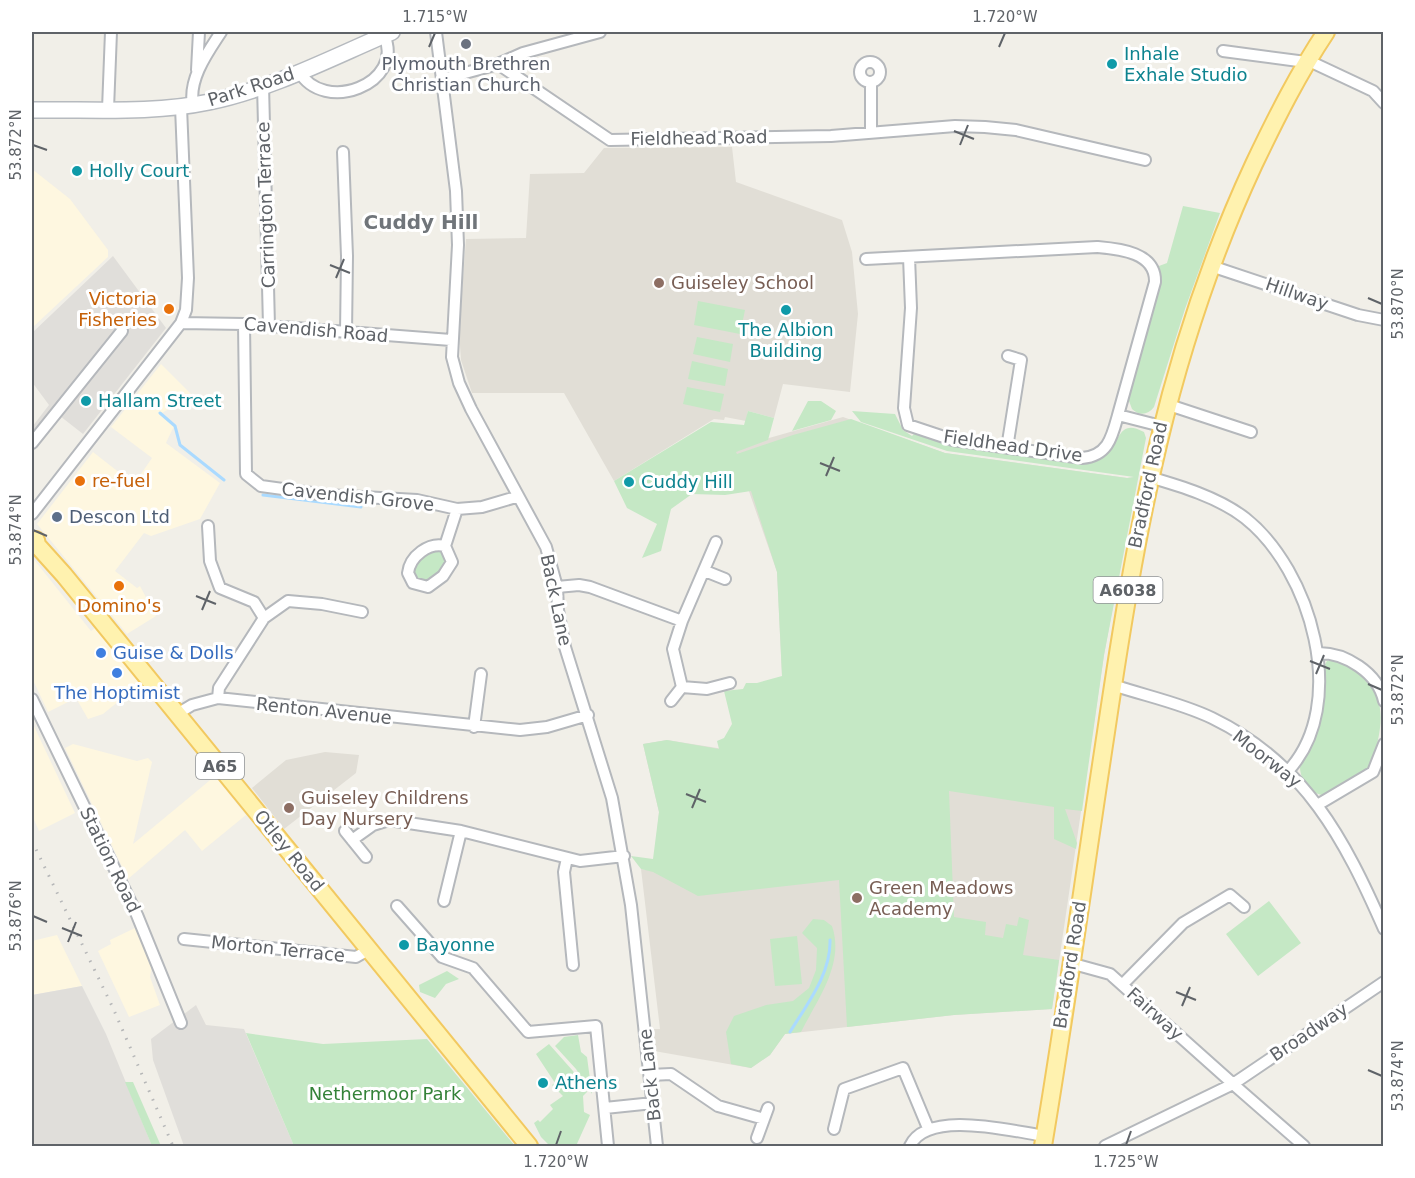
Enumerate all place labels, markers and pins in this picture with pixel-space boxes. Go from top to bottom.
marker: Plymouth Brethren Christian Church [459,37,473,51]
place label: Inhale Exhale Studio [1124,43,1248,85]
place label: Plymouth Brethren Christian Church [381,53,551,95]
marker: Inhale Exhale Studio [1105,57,1119,71]
place label: Holly Court [89,160,189,181]
marker: Holly Court [70,164,84,178]
place label: Guiseley School [671,272,814,293]
marker: Guiseley School [652,276,666,290]
place label: Victoria Fisheries [78,288,157,330]
marker: Victoria Fisheries [162,302,176,316]
marker: The Albion Building [779,303,793,317]
place label: The Albion Building [737,319,834,361]
place label: Hallam Street [98,390,222,411]
marker: Hallam Street [79,394,93,408]
place label: re-fuel [92,470,150,491]
place label: Cuddy Hill [641,471,733,492]
marker: re-fuel [73,474,87,488]
marker: Cuddy Hill [622,475,636,489]
place label: Descon Ltd [69,506,170,527]
marker: Descon Ltd [50,510,64,524]
marker: Domino's [112,579,126,593]
place label: Domino's [77,595,161,616]
place label: Guise & Dolls [113,642,234,663]
marker: Guise & Dolls [94,646,108,660]
marker: The Hoptimist [110,666,124,680]
place label: The Hoptimist [53,682,180,703]
place label: Guiseley Childrens Day Nursery [301,787,469,829]
marker: Guiseley Childrens Day Nursery [282,801,296,815]
place label: Green Meadows Academy [869,877,1013,919]
marker: Green Meadows Academy [850,891,864,905]
place label: Bayonne [416,934,495,955]
marker: Bayonne [397,938,411,952]
place label: Athens [555,1072,617,1093]
marker: Athens [536,1076,550,1090]

